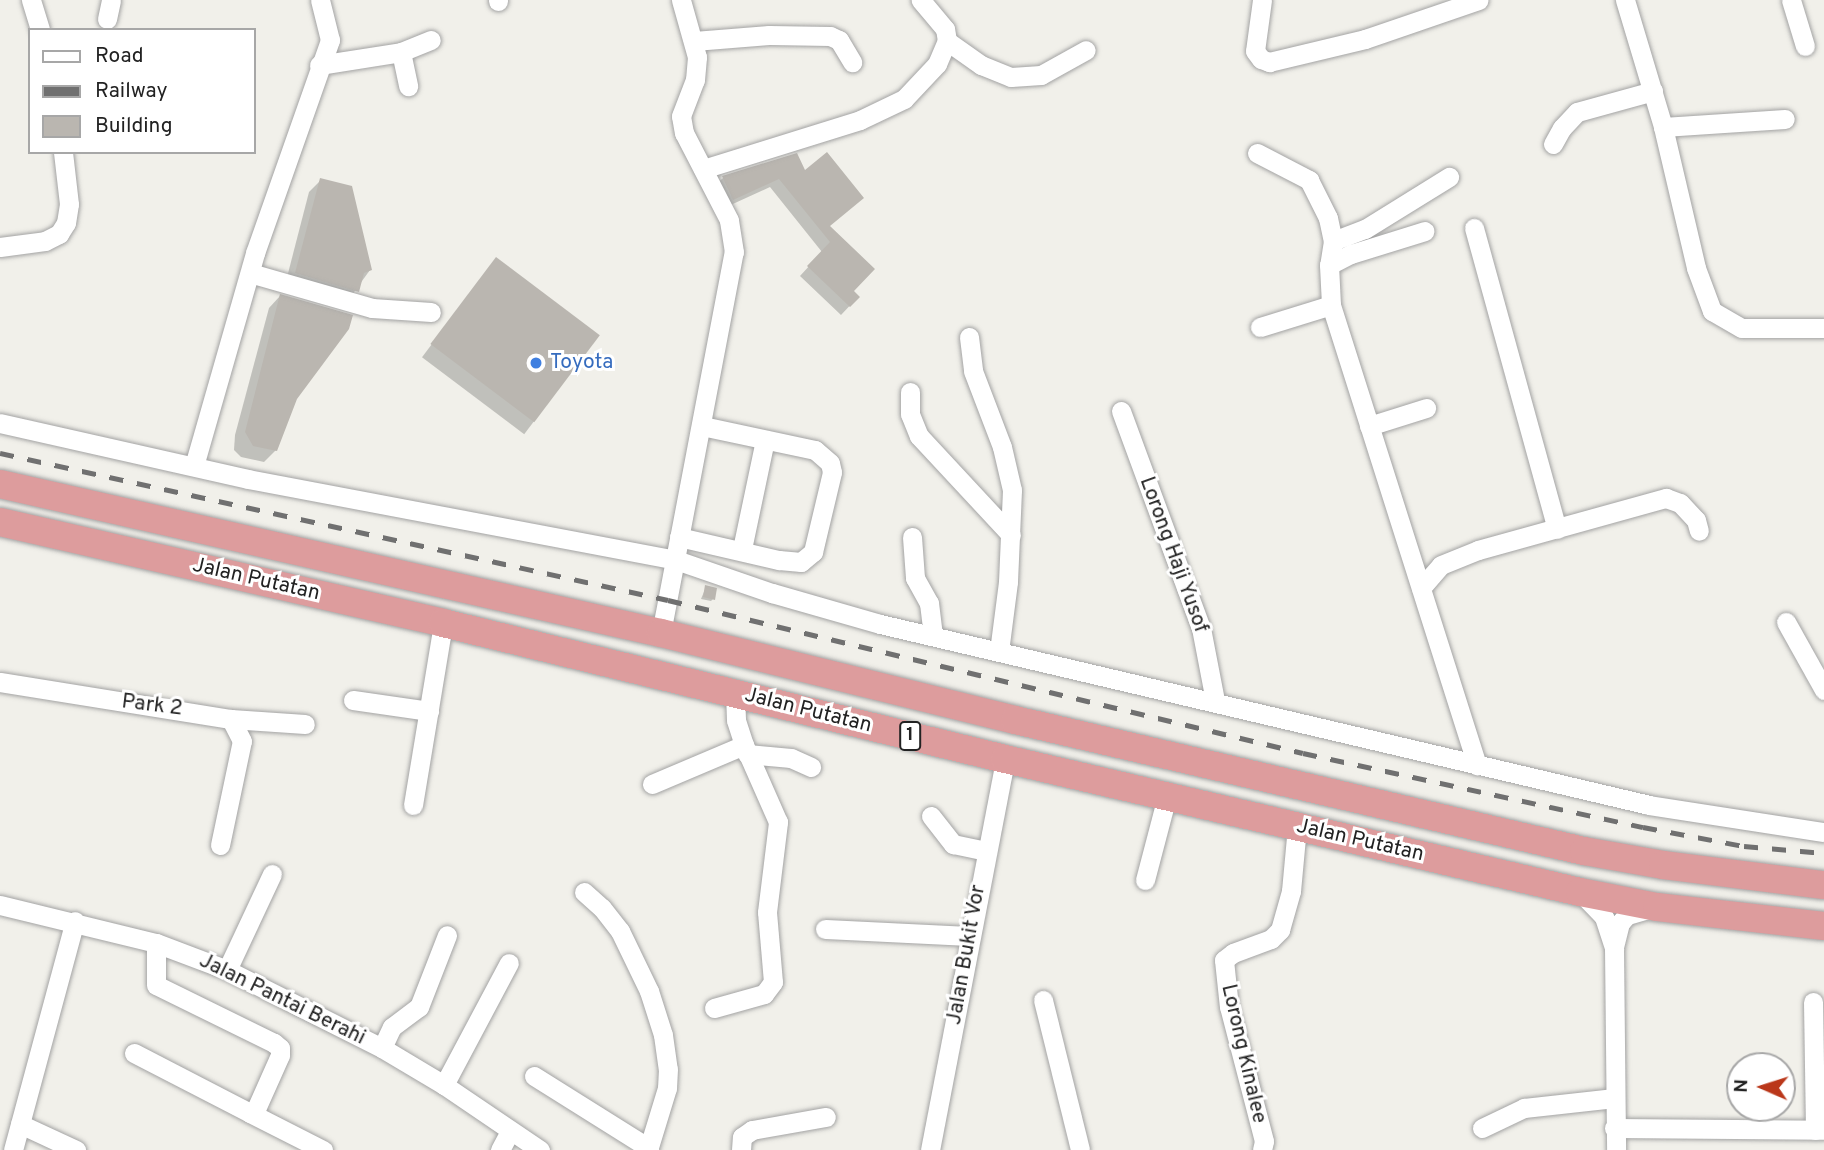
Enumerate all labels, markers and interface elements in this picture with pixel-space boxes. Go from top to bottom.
legend [28,28,256,154]
text: Road [95,43,144,70]
text: Railway [95,78,168,105]
text: Building [95,113,173,140]
place label: Toyota [550,350,613,376]
marker: Toyota [528,355,544,371]
street label: Lorong Haji Yusof [1133,473,1213,637]
street label: Jalan Putatan [190,553,322,607]
street label: Jalan Putatan [742,683,874,739]
street label: Park 2 [120,690,184,722]
road number: 1 [898,720,922,751]
street label: Jalan Putatan [1294,814,1426,868]
street label: Jalan Bukit Vor [942,883,992,1027]
street label: Jalan Pantai Berahi [195,949,369,1051]
street label: Lorong Kinalee [1215,982,1271,1126]
north arrow [1726,1052,1796,1122]
text: N [1730,1079,1754,1093]

